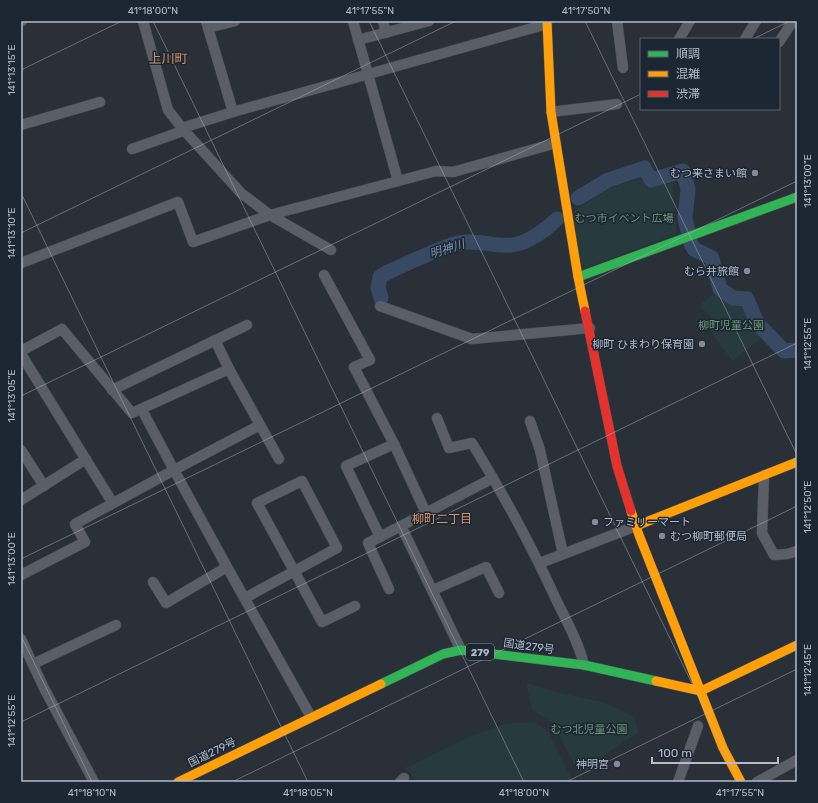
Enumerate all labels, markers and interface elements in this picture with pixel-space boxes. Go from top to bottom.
text: 41°18'00"N [128,5,178,17]
text: 41°17'55"N [346,5,394,17]
text: 41°17'50"N [562,5,610,17]
legend [640,38,780,110]
text: 141°13'15"E [6,45,18,95]
text: 順調 [676,47,700,61]
district label: 上川町 [148,51,188,66]
text: 混雑 [676,67,700,81]
text: 渋滞 [676,87,700,101]
text: 141°13'00"E [802,154,814,208]
place label: むつ来さまい館 [670,167,747,180]
marker: むつ来さまい館 [750,168,760,178]
text: 141°13'10"E [6,207,18,259]
park label: むつ市イベント広場 [575,212,674,225]
water label: 明神川 [428,236,468,261]
place label: むら井旅館 [684,265,739,278]
marker: むら井旅館 [742,266,752,276]
text: 141°12'55"E [802,318,814,370]
park label: 柳町児童公園 [698,319,764,332]
place label: 柳町 ひまわり保育園 [592,338,694,351]
marker: 柳町 ひまわり保育園 [697,339,707,349]
text: 141°13'05"E [6,369,18,423]
text: 141°12'50"E [802,481,814,533]
district label: 柳町二丁目 [412,512,472,526]
place label: ファミリーマート [603,516,691,529]
marker: ファミリーマート [590,517,600,527]
place label: むつ柳町郵便局 [670,530,747,543]
marker: むつ柳町郵便局 [657,531,667,541]
text: 141°13'00"E [6,532,18,586]
street label: 国道279号 [502,636,555,657]
road number: 279 [466,644,494,660]
text: 141°12'45"E [802,644,814,696]
text: 141°12'55"E [6,695,18,747]
park label: むつ北児童公園 [551,723,628,736]
street label: 国道279号 [186,735,238,770]
scale bar [652,739,778,765]
text: 100 m [658,746,692,760]
place label: 神明宮 [576,758,609,771]
marker: 神明宮 [612,759,622,769]
text: 41°18'10"N [68,787,116,799]
text: 41°18'05"N [283,787,333,799]
text: 41°18'00"N [499,787,549,799]
text: 41°17'55"N [716,787,764,799]

